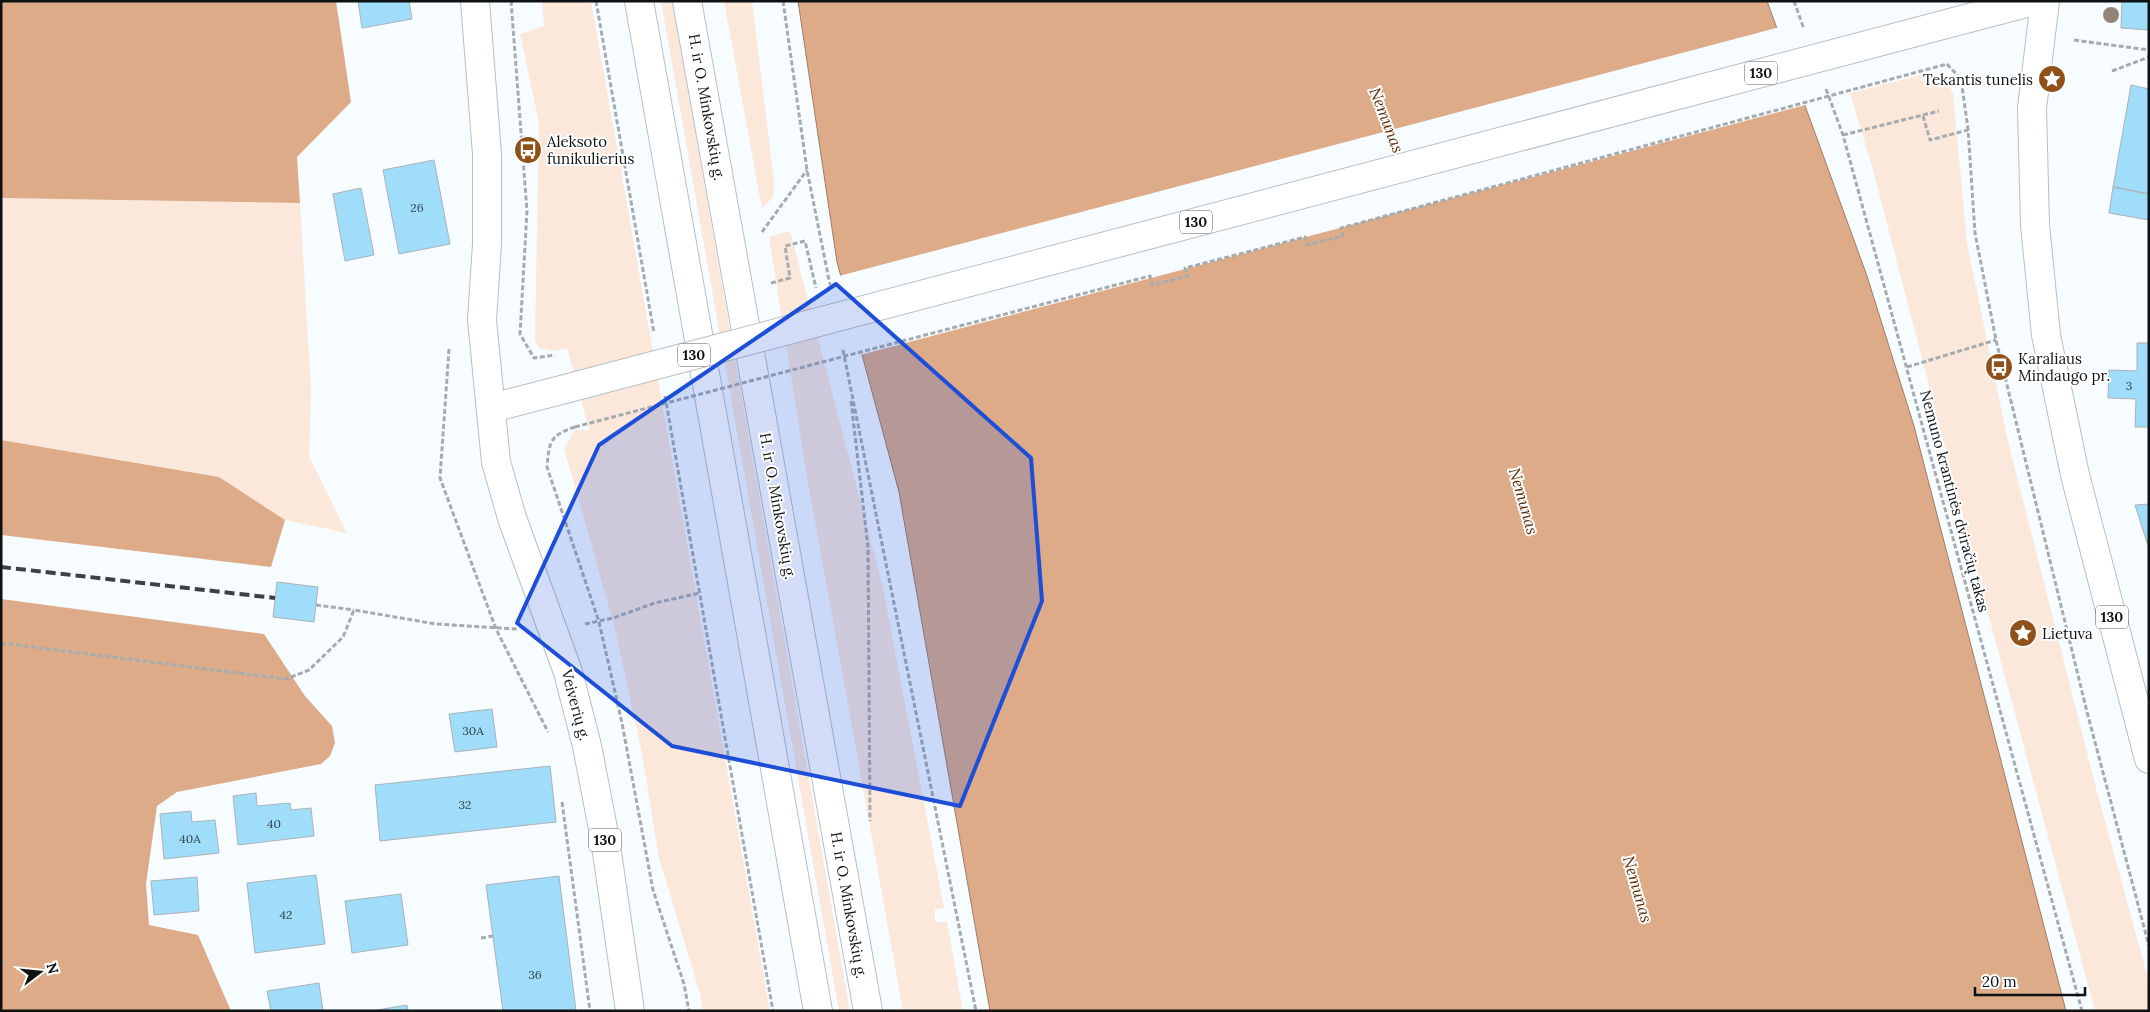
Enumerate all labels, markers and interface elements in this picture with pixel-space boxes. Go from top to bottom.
street label: H. ir O. Minkovskių g. [685,32,729,182]
road number: 130 [1745,62,1777,84]
place icon: Tekantis tunelis [2037,64,2067,94]
place label: Tekantis tunelis [1923,70,2033,89]
water label: Nemunas [1365,84,1409,156]
place label: Aleksoto funikulierius [546,132,634,168]
bus stop icon: Aleksoto funikulierius [513,135,543,165]
house number: 26 [410,200,424,215]
road number: 130 [1180,210,1212,233]
road number: 130 [678,344,710,366]
place label: Karaliaus Mindaugo pr. [2018,349,2110,385]
bus stop icon: Karaliaus Mindaugo pr. [1984,352,2014,382]
house number: 3 [2126,378,2133,393]
street label: Nemuno krantinės dviračių takas [1916,388,1994,614]
street label: H. ir O. Minkovskių g. [756,431,800,581]
water label: Nemunas [1505,465,1543,537]
road number: 130 [2096,606,2128,628]
place icon: Lietuva [2008,618,2038,648]
place label: Lietuva [2042,624,2093,643]
street label: Veiverių g. [557,666,595,743]
house number: 30A [462,723,484,738]
house number: 32 [458,797,472,812]
house number: 40 [267,816,281,831]
road number: 130 [589,828,621,852]
street label: H. ir O. Minkovskių g. [827,830,871,980]
house number: 40A [179,831,201,846]
water label: Nemunas [1619,853,1657,925]
house number: 42 [280,907,292,922]
north arrow [15,947,65,997]
text: N [42,961,63,976]
scale bar [1975,964,2085,996]
house number: 36 [528,967,542,982]
text: 20 m [1982,972,2017,991]

